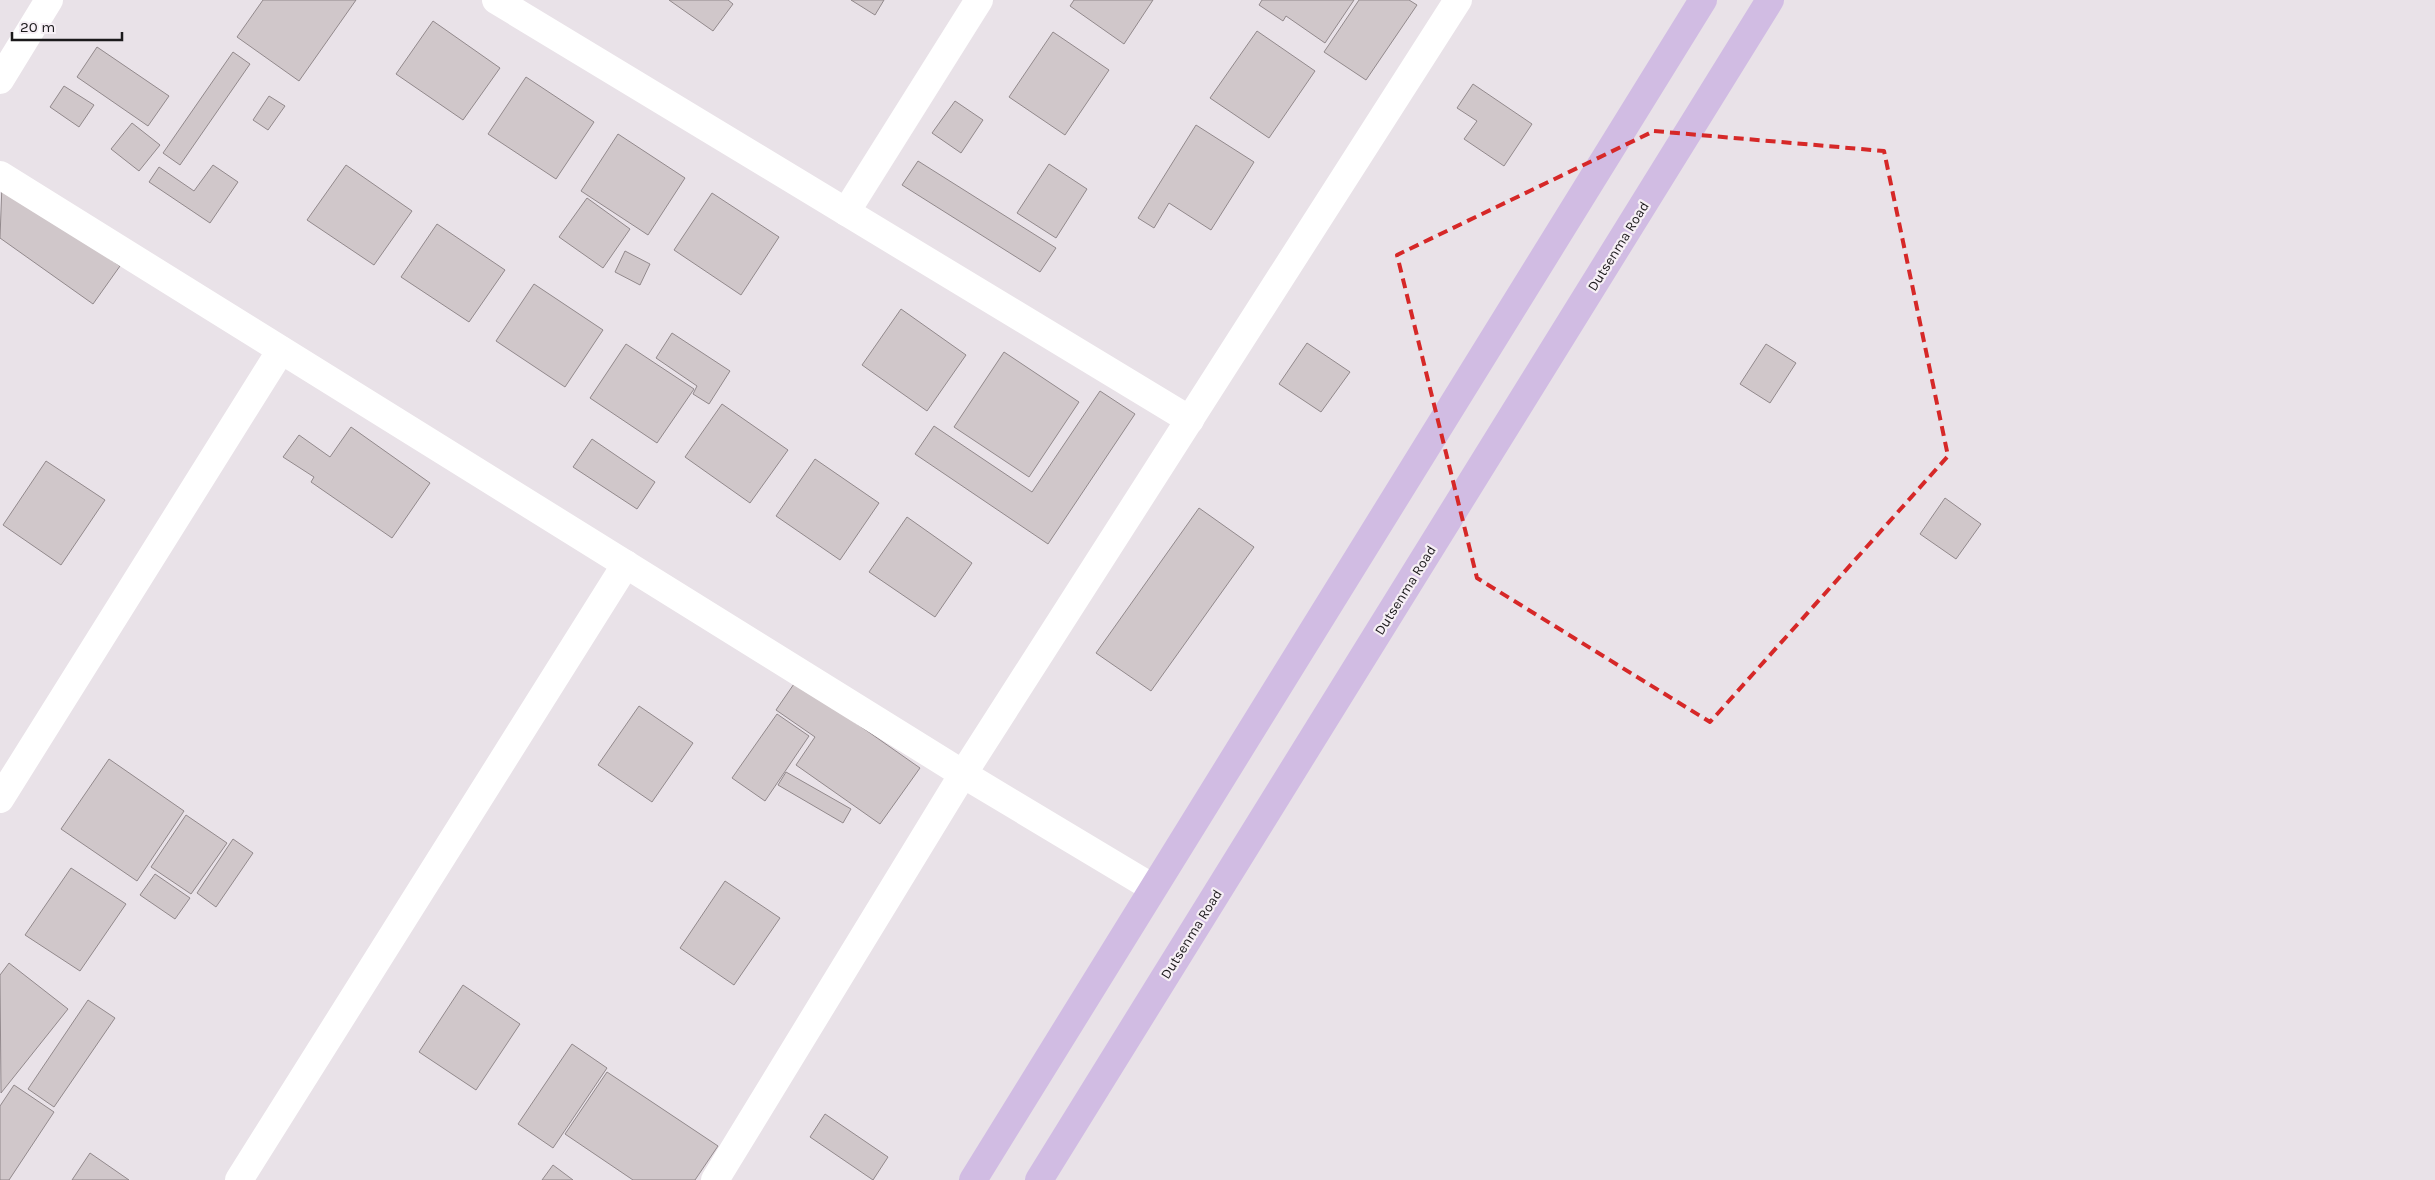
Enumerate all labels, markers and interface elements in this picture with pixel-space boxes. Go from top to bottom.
scale bar [12,10,122,42]
text: 20 m [20,18,55,36]
street label: Dutsenma Road [1584,198,1653,294]
street label: Dutsenma Road [1371,542,1440,638]
street label: Dutsenma Road [1157,886,1226,982]

